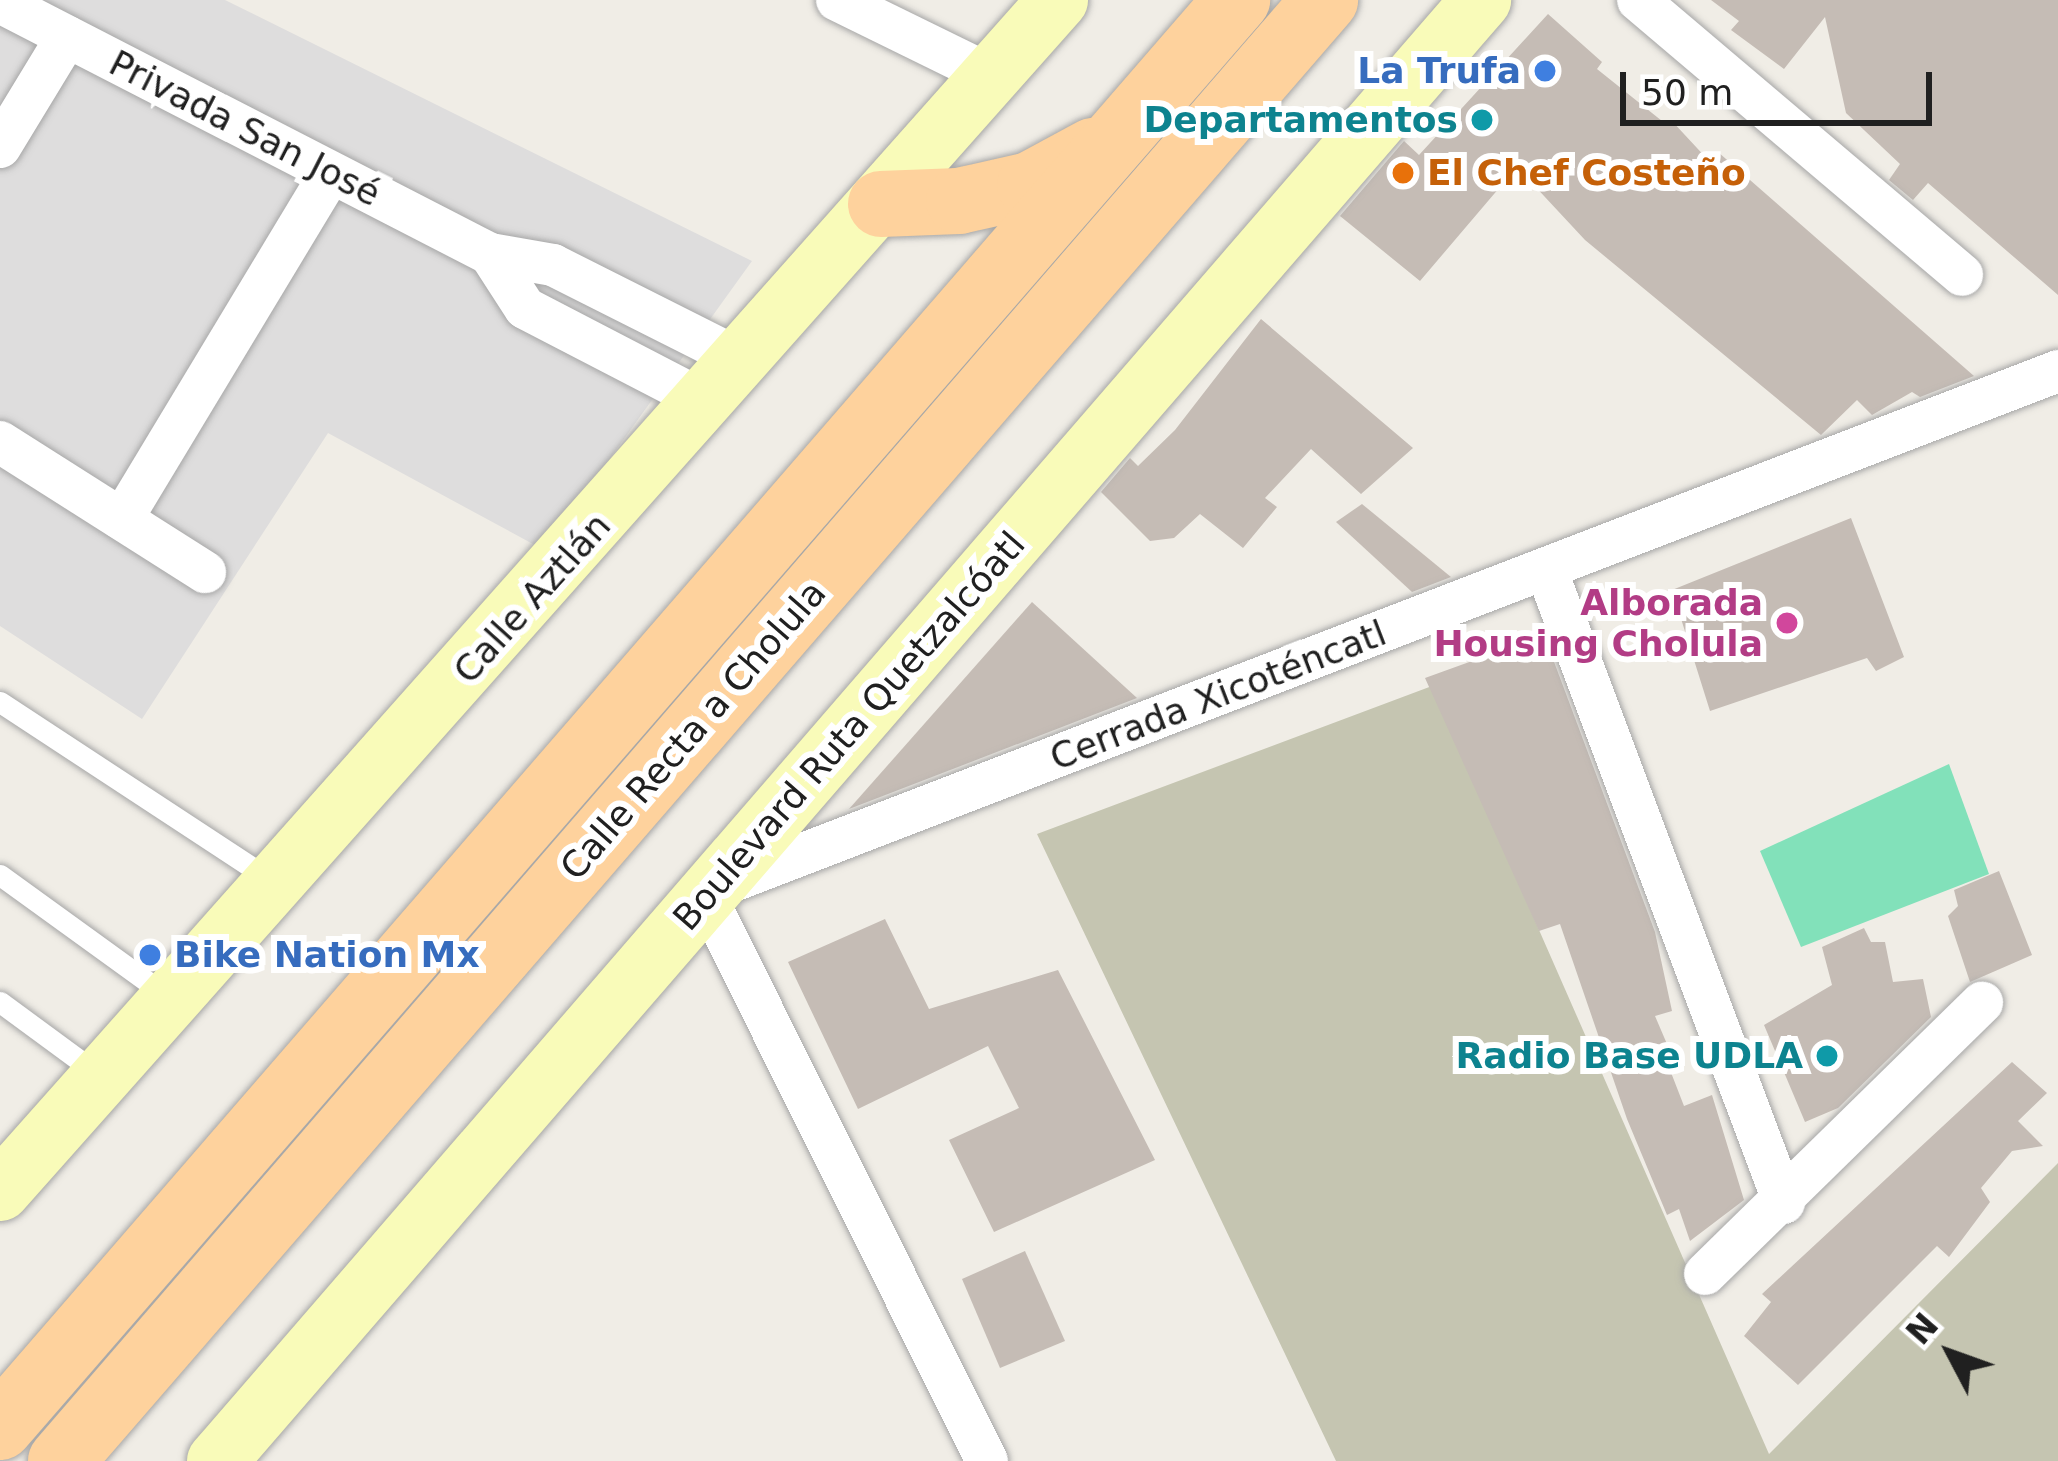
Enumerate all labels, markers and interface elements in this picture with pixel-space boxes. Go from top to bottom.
street label: Privada San José [102,41,388,215]
scale bar [1626,48,1938,122]
place label: La Trufa [1357,49,1521,93]
marker: La Trufa [1532,58,1558,84]
text: 50 m [1641,72,1733,113]
place label: Departamentos [1143,98,1458,142]
marker: Departamentos [1469,107,1495,133]
place label: El Chef Costeño [1427,151,1746,195]
marker: El Chef Costeño [1390,160,1416,186]
street label: Calle Aztlán [445,504,619,692]
street label: Boulevard Ruta Quetzalcóatl [664,523,1034,939]
street label: Calle Recta a Cholula [551,572,835,888]
place label: Alborada Housing Cholula [1433,580,1763,665]
marker: Alborada Housing Cholula [1774,610,1800,636]
street label: Cerrada Xicoténcatl [1044,611,1392,779]
place label: Bike Nation Mx [174,933,480,977]
marker: Bike Nation Mx [137,942,163,968]
place label: Radio Base UDLA [1456,1034,1803,1078]
marker: Radio Base UDLA [1814,1043,1840,1069]
north arrow [1890,1293,2010,1413]
text: N [1899,1306,1946,1352]

